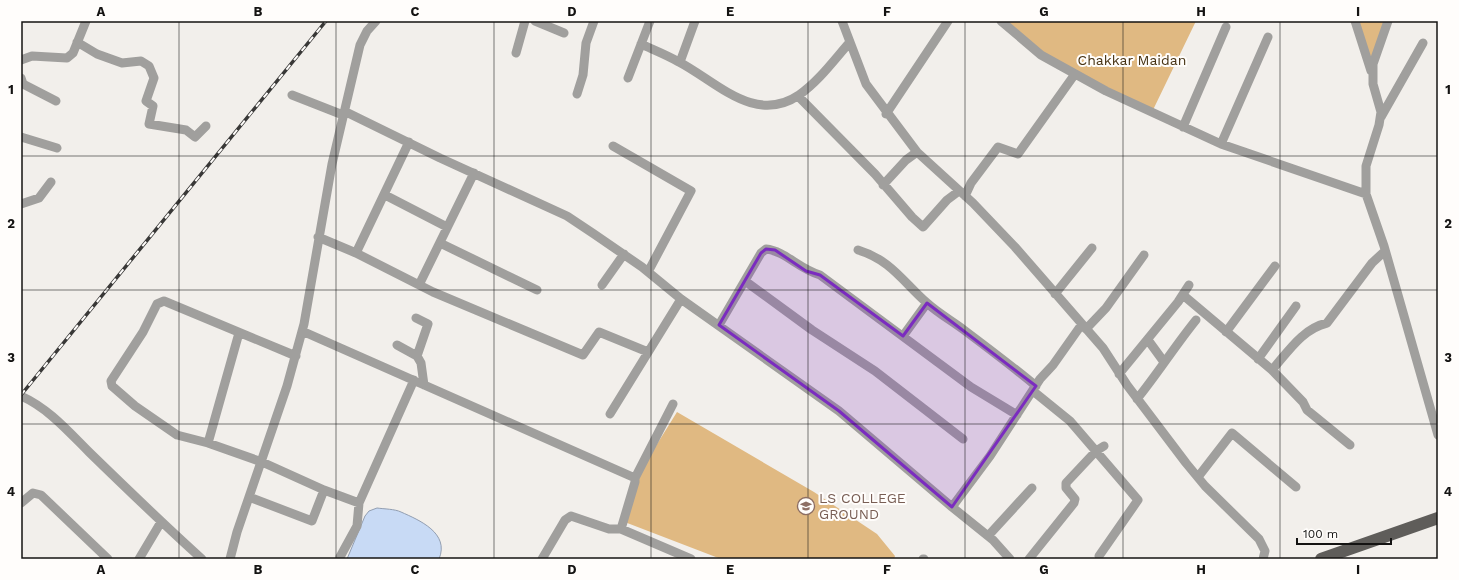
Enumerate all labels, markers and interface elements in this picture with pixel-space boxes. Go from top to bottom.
text: A [97,4,106,19]
text: B [254,4,263,19]
text: C [411,4,420,19]
text: D [567,4,577,19]
text: E [726,4,734,19]
text: F [883,4,891,19]
text: G [1039,4,1049,19]
text: H [1196,4,1206,19]
text: I [1356,4,1360,19]
park label: Chakkar Maidan [1078,52,1186,68]
text: 1 [8,82,14,97]
text: 1 [1445,82,1451,97]
text: 2 [7,216,15,231]
text: 2 [1444,216,1452,231]
text: 3 [7,350,15,365]
text: 3 [1444,350,1452,365]
text: 4 [7,484,16,499]
text: 4 [1444,484,1453,499]
place label: LS COLLEGE GROUND [819,490,906,522]
school or university icon: LS COLLEGE GROUND [796,496,816,516]
scale bar [1297,520,1391,546]
text: 100 m [1303,527,1338,541]
text: A [97,562,106,577]
text: B [254,562,263,577]
text: C [411,562,420,577]
text: D [567,562,577,577]
text: E [726,562,734,577]
text: F [883,562,891,577]
text: G [1039,562,1049,577]
text: H [1196,562,1206,577]
text: I [1356,562,1360,577]

